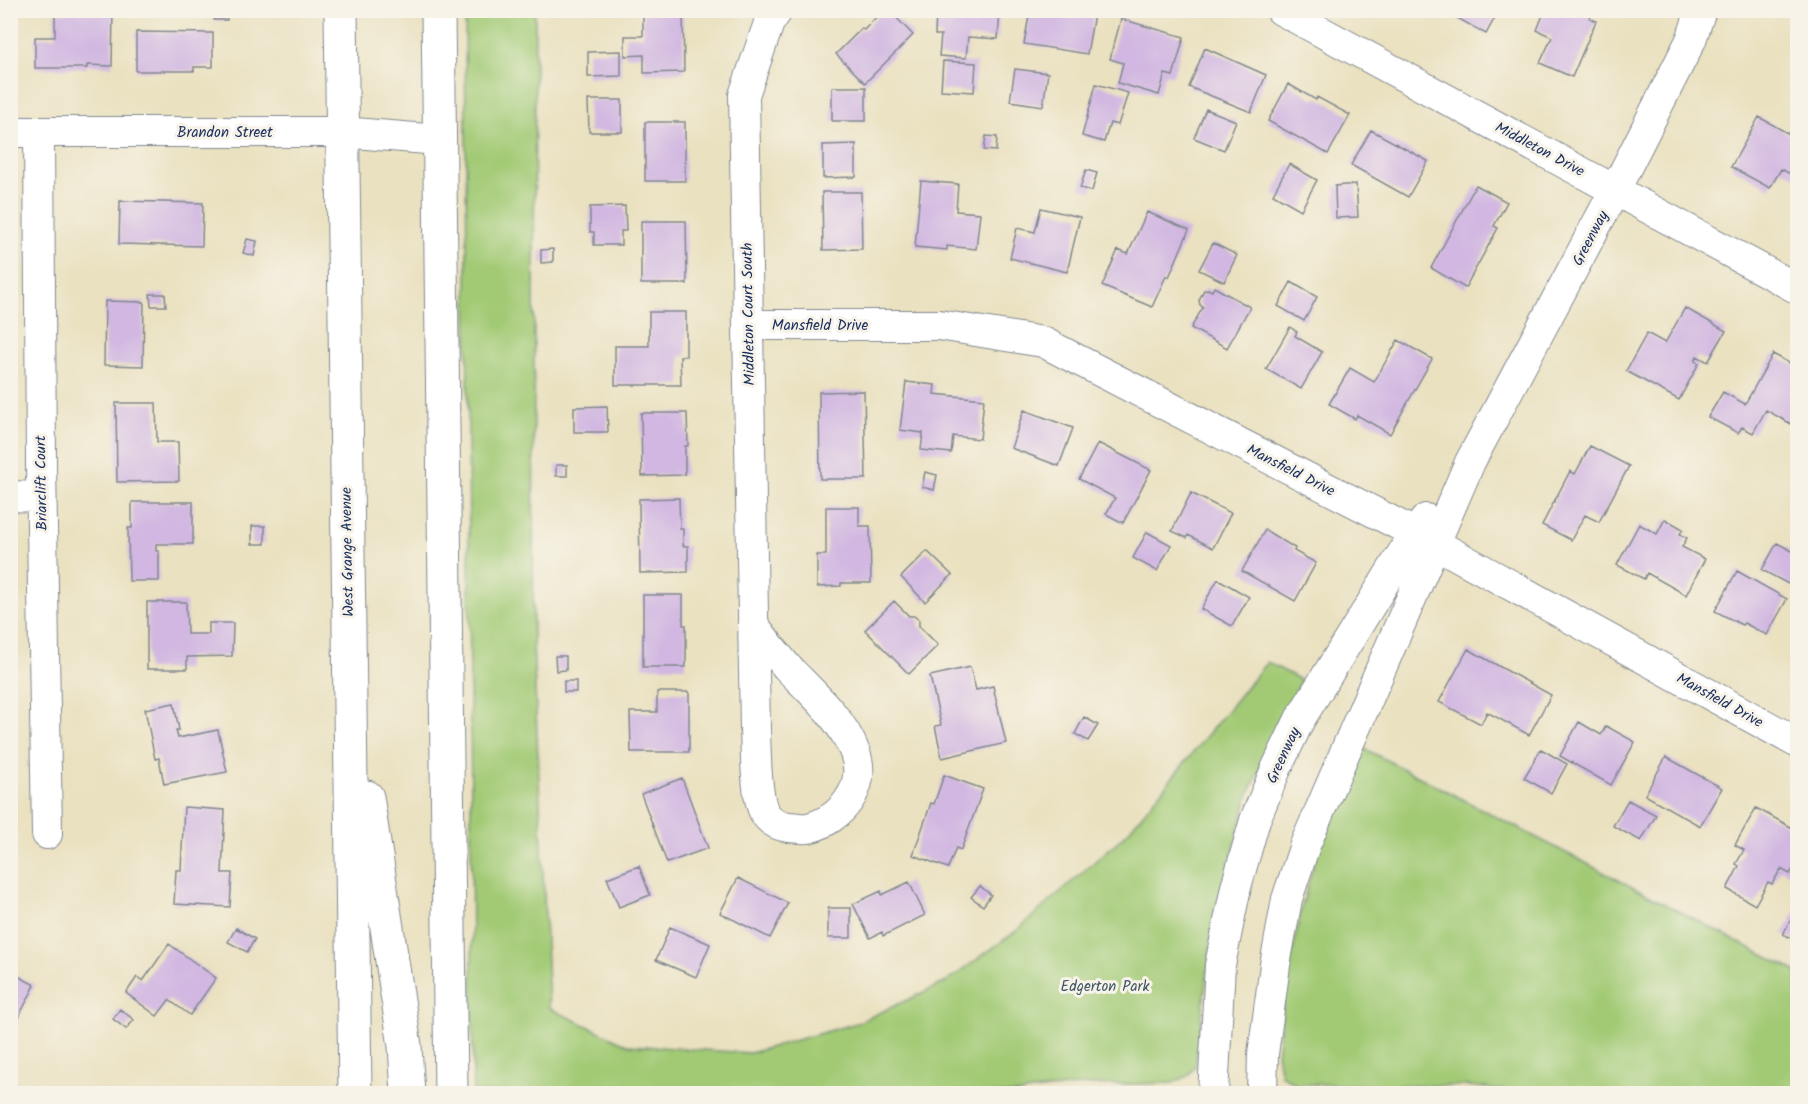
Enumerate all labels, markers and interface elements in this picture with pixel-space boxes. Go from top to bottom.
street label: Middleton Drive [1490,116,1589,184]
street label: Brandon Street [177,121,273,145]
street label: Greenway [1566,206,1616,271]
street label: Middleton Court South [736,242,762,386]
street label: Mansfield Drive [772,314,868,338]
street label: Briarclift Court [29,435,55,531]
street label: Mansfield Drive [1242,438,1339,504]
street label: West Grange Avenue [335,487,361,617]
street label: Mansfield Drive [1672,667,1768,735]
street label: Greenway [1260,722,1308,788]
park label: Edgerton Park [1061,975,1150,999]

